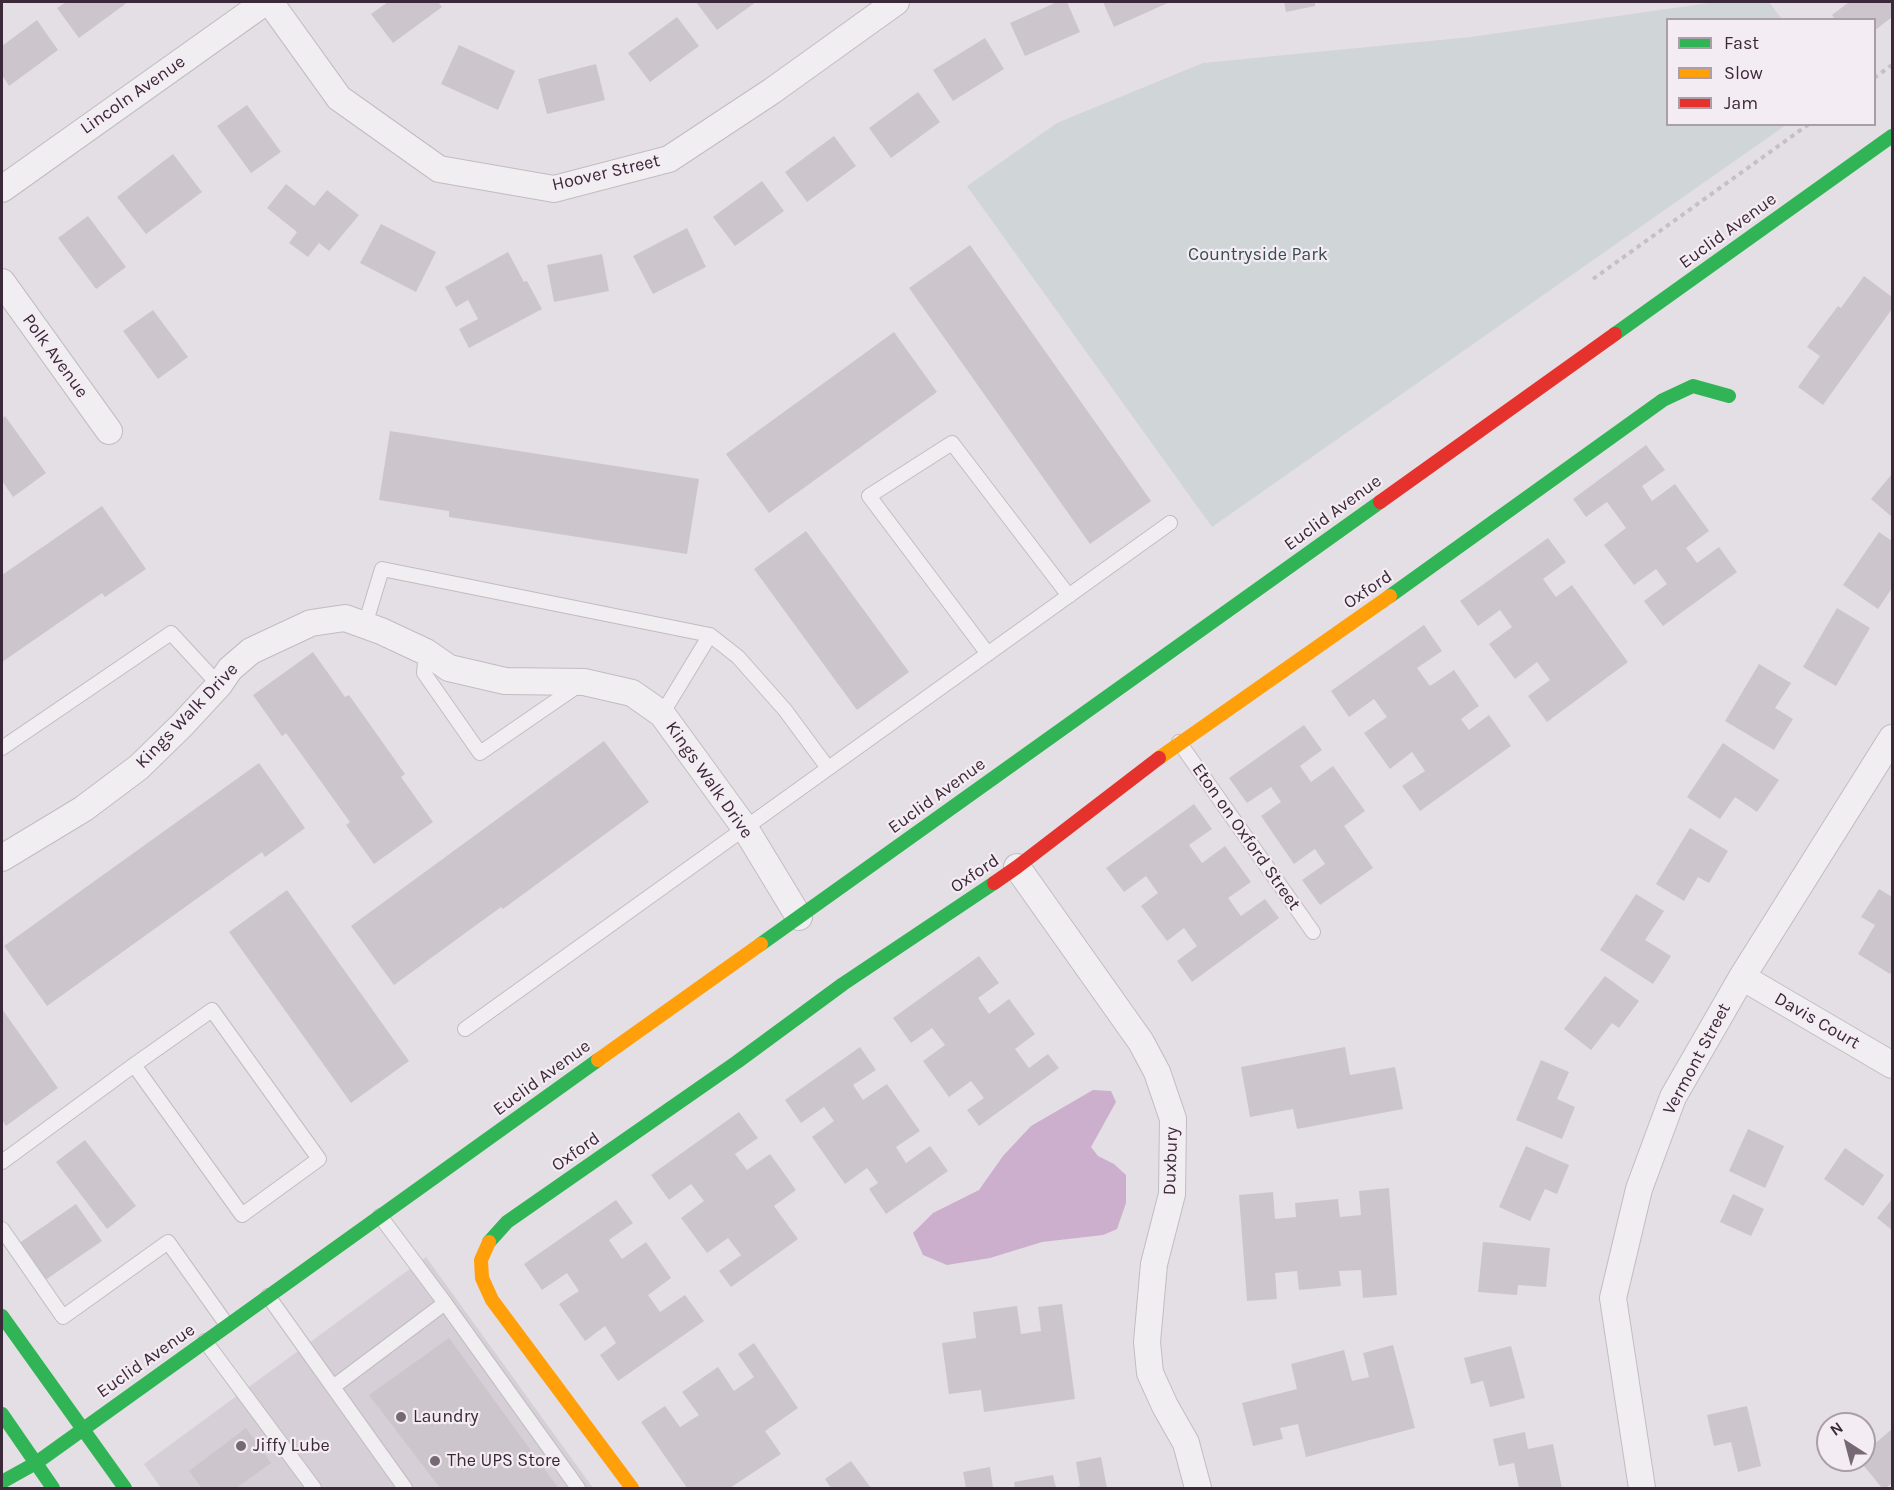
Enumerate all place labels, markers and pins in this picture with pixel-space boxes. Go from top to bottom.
place label: Laundry [413,1406,479,1428]
marker: Laundry [394,1410,408,1424]
place label: Jiffy Lube [253,1435,330,1457]
marker: Jiffy Lube [234,1439,248,1453]
place label: The UPS Store [447,1450,560,1472]
marker: The UPS Store [428,1454,442,1468]

